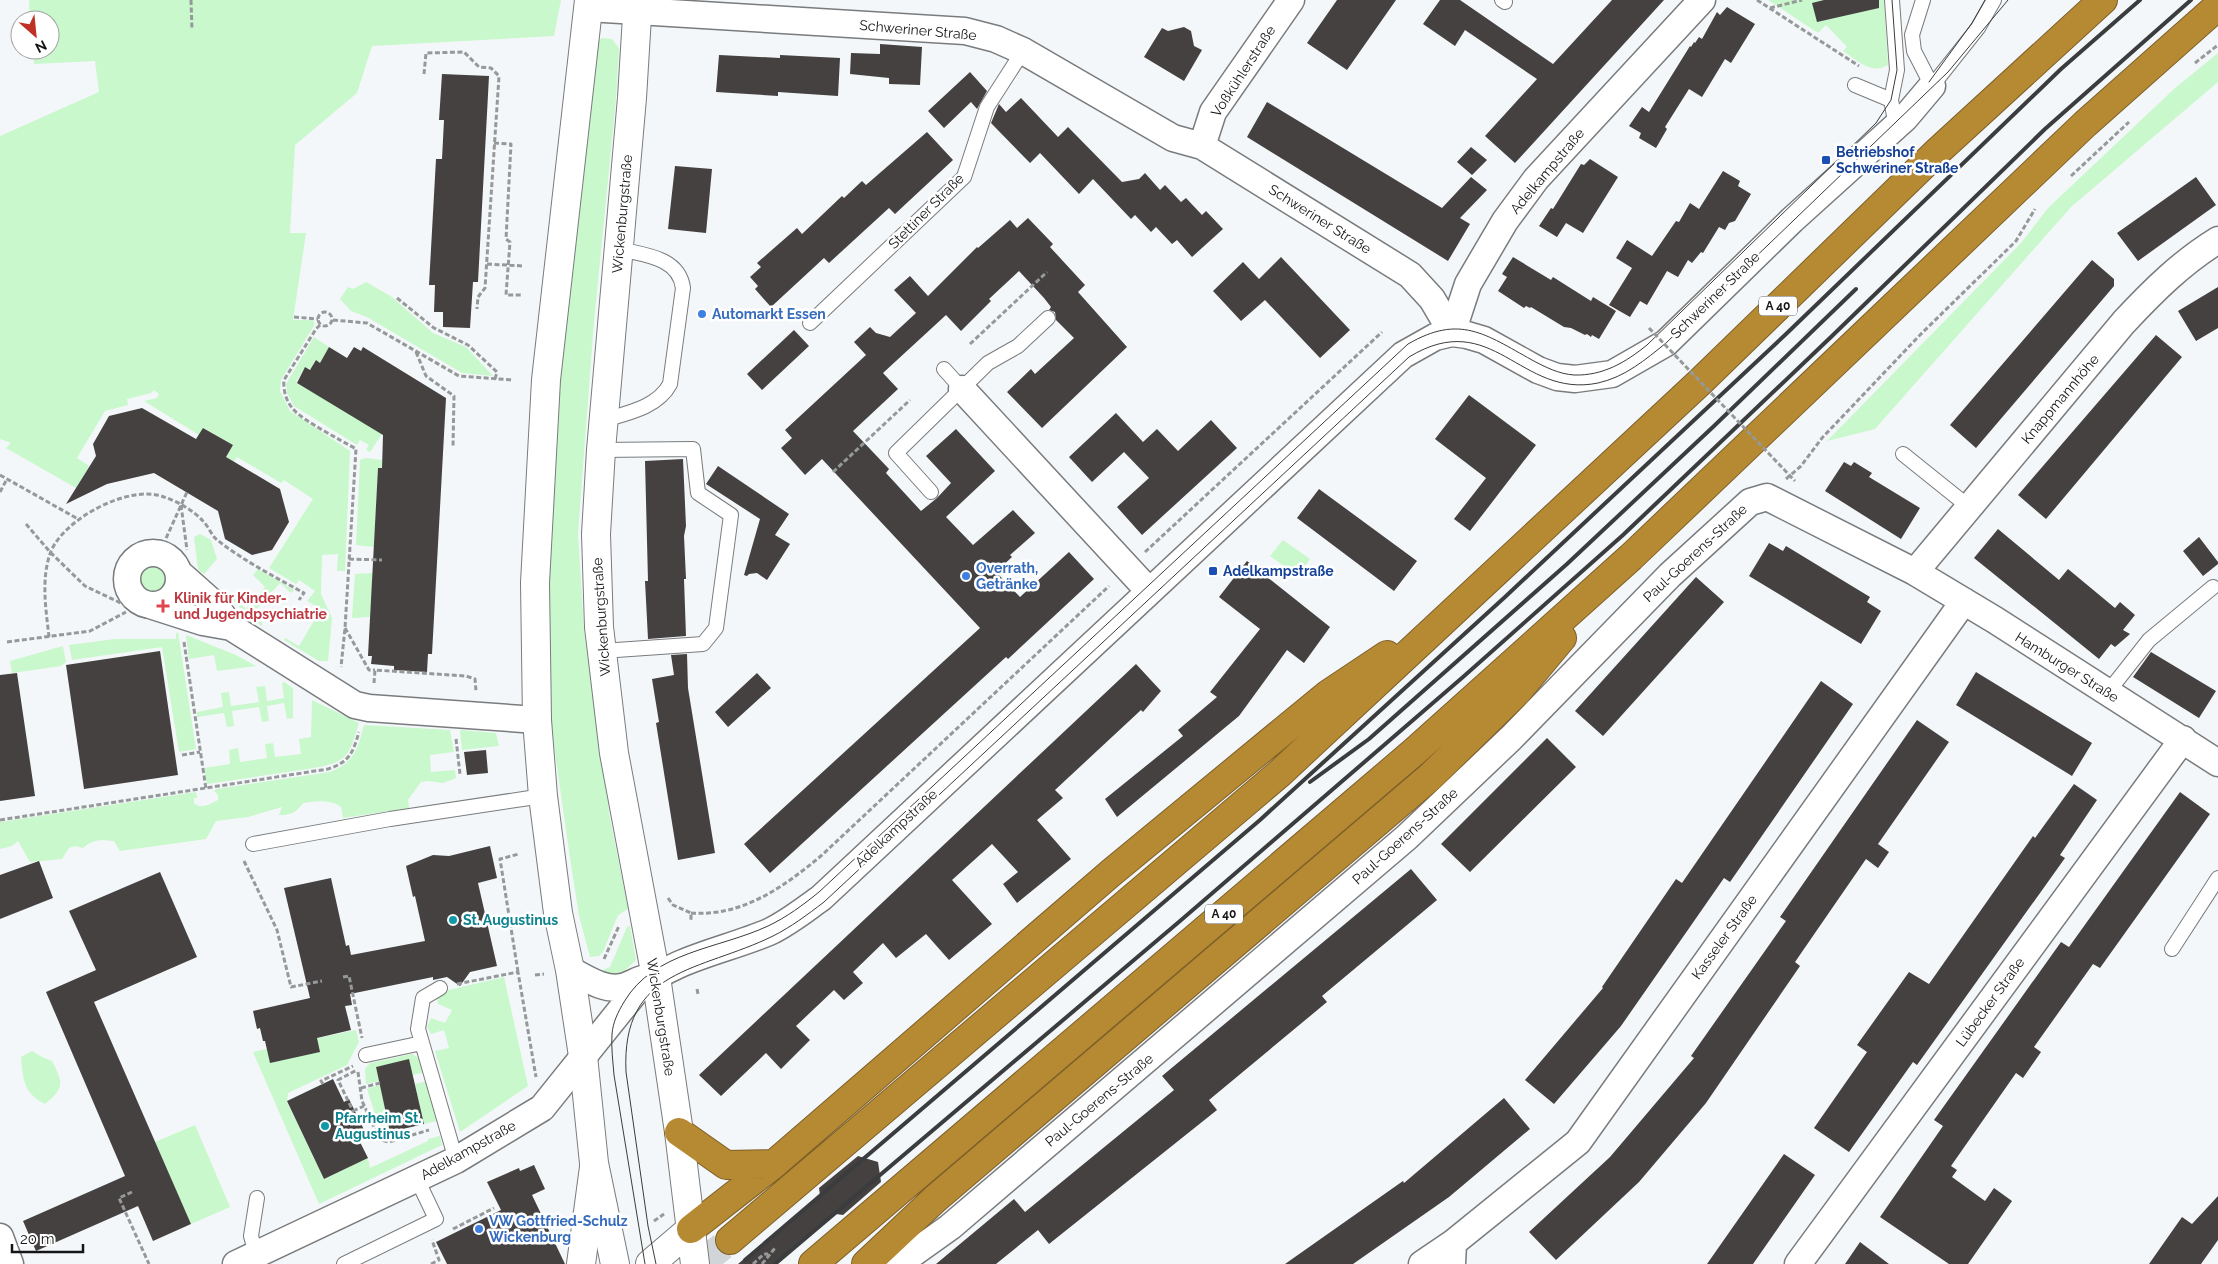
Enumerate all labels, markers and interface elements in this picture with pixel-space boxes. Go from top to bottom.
north arrow [10,10,60,60]
street label: Schweriner Straße [859,17,977,43]
street label: Voßkühlerstraße [1208,22,1278,120]
text: N [33,37,49,56]
street label: Adelkampstraße [1507,125,1587,217]
place label: Betriebshof Schweriner Straße [1836,144,1959,176]
street label: Wickenburgstraße [609,154,635,274]
marker: Betriebshof Schweriner Straße [1820,154,1832,166]
street label: Stettiner Straße [885,170,967,252]
street label: Schweriner Straße [1266,181,1374,257]
street label: Schweriner Straße [1667,248,1763,342]
road number: A 40 [1759,296,1797,316]
place label: Automarkt Essen [712,306,826,322]
marker: Automarkt Essen [696,308,708,320]
street label: Knappmannhöhe [2018,351,2102,447]
street label: Paul-Goerens-Straße [1640,501,1750,605]
street label: Wickenburgstraße [589,557,613,677]
place label: Overrath, Getränke [976,560,1038,592]
place label: Adelkampstraße [1223,563,1334,579]
marker: Adelkampstraße [1207,565,1219,577]
marker: Overrath, Getränke [960,570,972,582]
place label: Klinik für Kinder- und Jugendpsychiatrie [174,590,328,622]
marker: Klinik für Kinder- und Jugendpsychiatrie [156,599,170,613]
street label: Hamburger Straße [2012,629,2122,705]
street label: Paul-Goerens-Straße [1349,785,1461,887]
street label: Adelkampstraße [852,786,940,870]
street label: Kasseler Straße [1688,892,1760,982]
road number: A 40 [1205,904,1243,924]
place label: St. Augustinus [463,912,558,928]
marker: St. Augustinus [447,914,459,926]
street label: Lübecker Straße [1952,954,2028,1050]
street label: Wickenburgstraße [644,957,678,1077]
street label: Paul-Goerens-Straße [1042,1050,1156,1150]
place label: Pfarrheim St. Augustinus [335,1110,421,1142]
street label: Adelkampstraße [418,1117,518,1183]
marker: Pfarrheim St. Augustinus [319,1120,331,1132]
place label: VW Gottfried-Schulz Wickenburg [489,1213,628,1245]
scale bar [12,1222,84,1254]
marker: VW Gottfried-Schulz Wickenburg [473,1223,485,1235]
text: 20 m [20,1230,55,1248]

